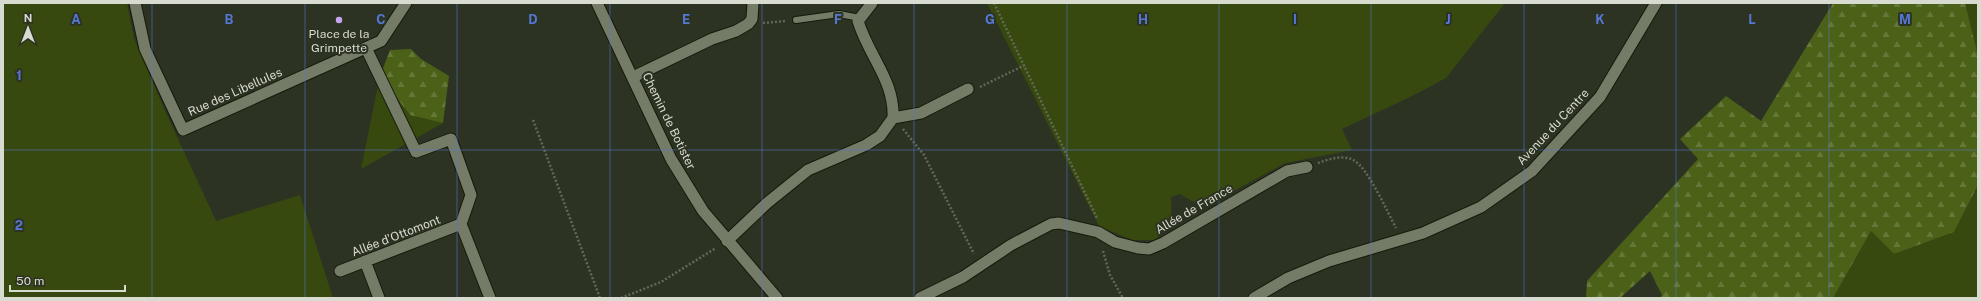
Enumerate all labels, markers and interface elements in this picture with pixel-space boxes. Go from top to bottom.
north arrow [8,8,48,48]
text: N [24,12,32,24]
text: A [71,12,81,27]
text: B [225,12,234,27]
text: C [376,12,386,27]
text: D [528,12,538,27]
text: E [682,12,690,27]
text: F [834,12,842,27]
text: G [985,12,995,27]
text: H [1138,12,1148,27]
text: I [1293,12,1297,27]
text: J [1445,12,1451,27]
text: K [1595,12,1605,27]
text: L [1748,12,1756,27]
text: M [1899,12,1911,27]
marker: Place de la Grimpette [334,15,344,25]
place label: Place de la Grimpette [309,27,369,55]
street label: Rue des Libellules [186,65,284,119]
text: 1 [16,68,22,83]
street label: Chemin de Botister [639,70,699,172]
street label: Avenue du Centre [1514,86,1592,168]
street label: Allée de France [1153,181,1235,237]
street label: Allée d'Ottomont [350,212,443,259]
text: 2 [15,218,23,233]
scale bar [10,267,125,293]
text: 50 m [16,274,44,288]

